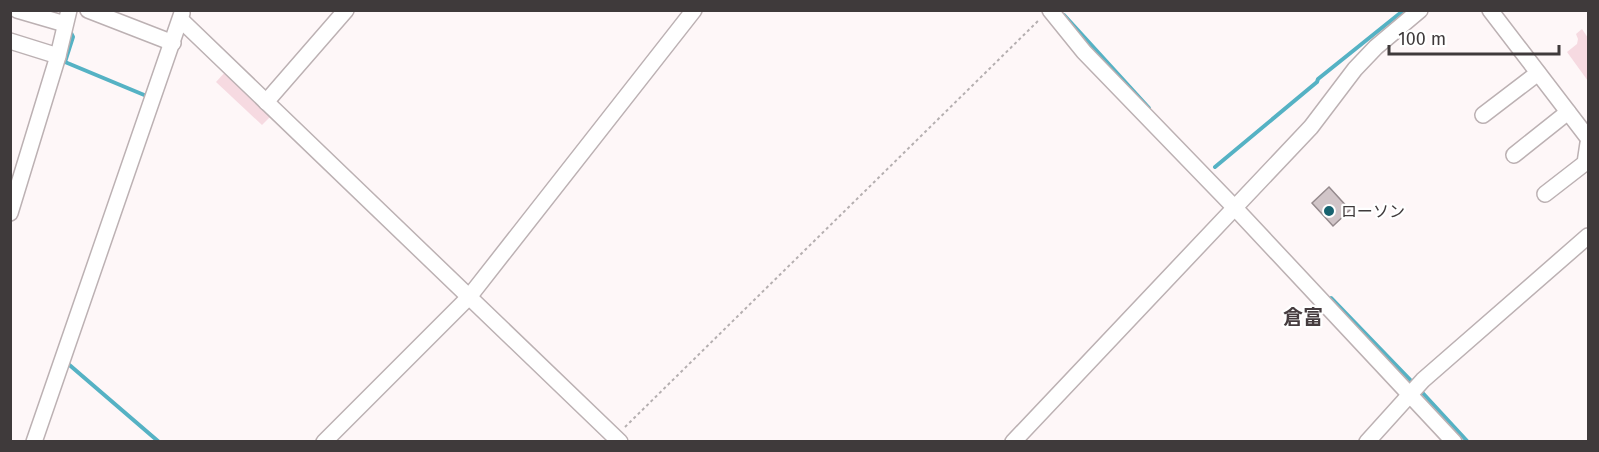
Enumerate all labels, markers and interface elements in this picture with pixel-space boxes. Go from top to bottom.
scale bar [1389,18,1558,56]
text: 100 m [1398,28,1446,50]
place label: ローソン [1341,202,1405,221]
marker: ローソン [1322,204,1336,218]
district label: 倉富 [1283,305,1323,329]

